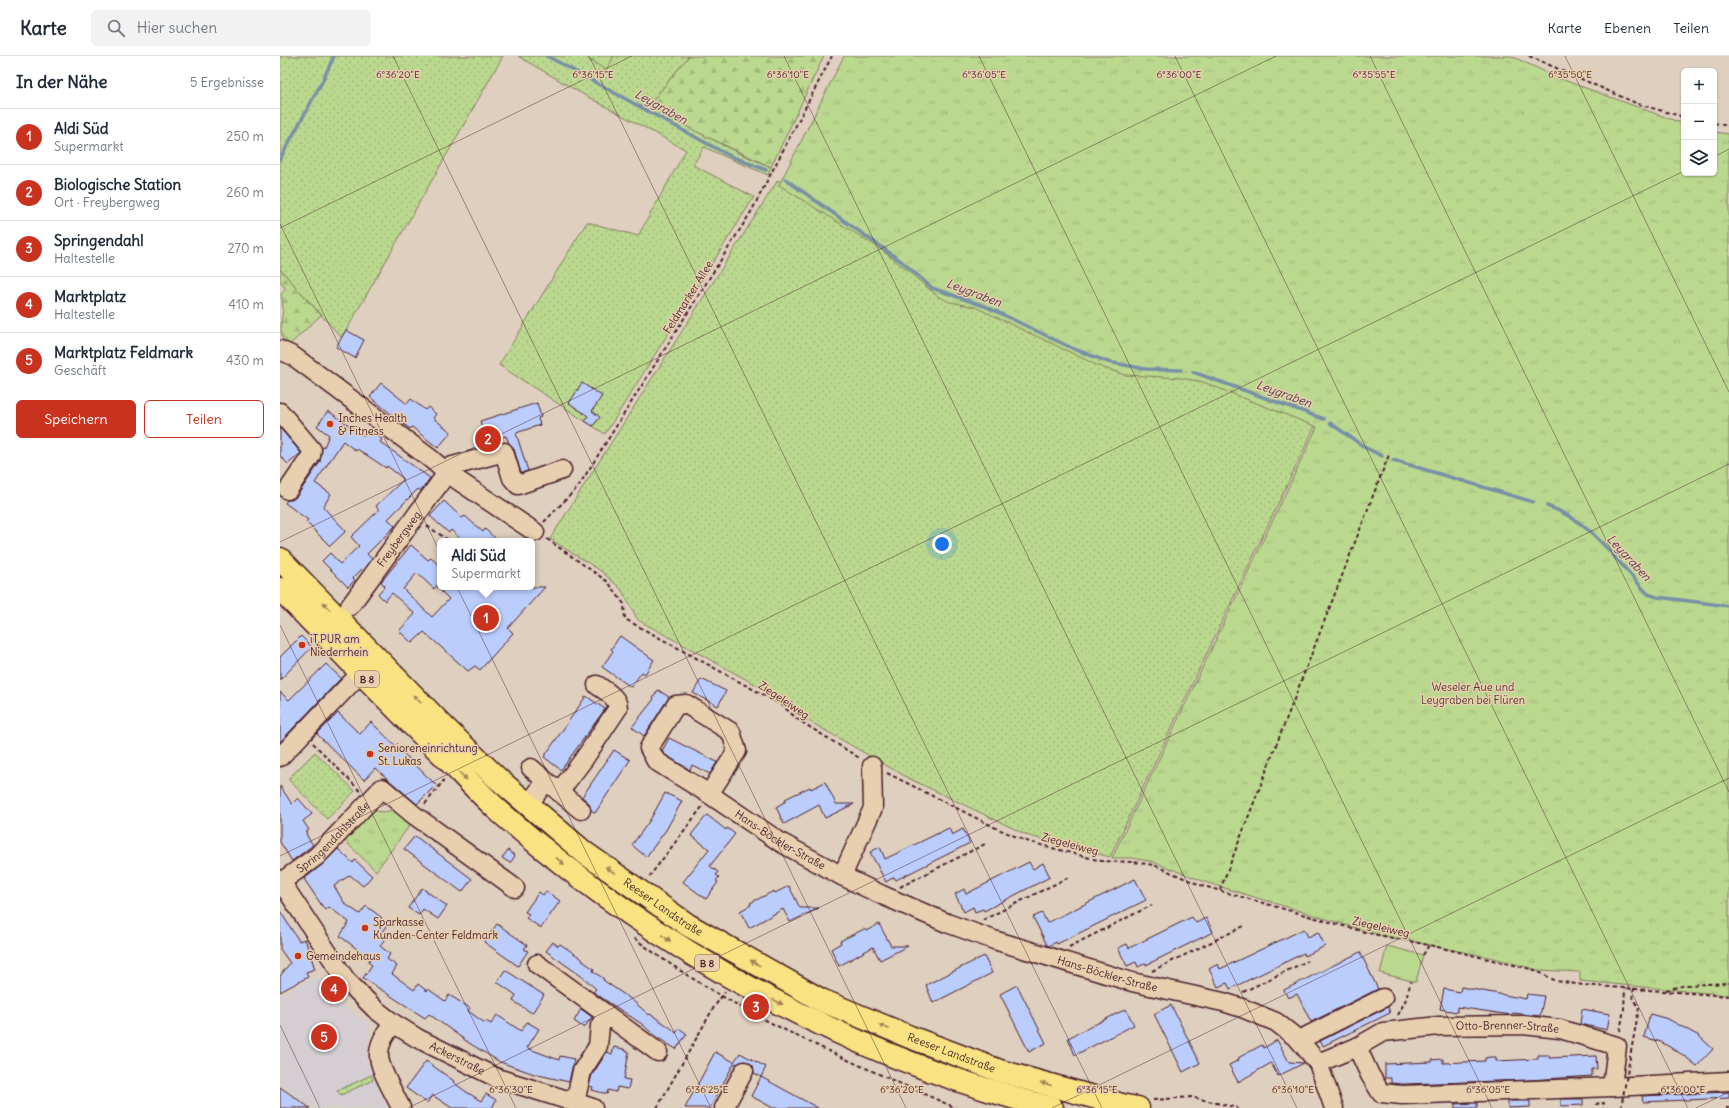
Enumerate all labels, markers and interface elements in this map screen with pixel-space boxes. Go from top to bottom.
search box [91,10,371,46]
text: Karte [20,16,67,40]
icon: search [105,17,127,39]
text: Hier suchen [137,18,217,37]
text: Karte [1548,19,1582,37]
text: Ebenen [1604,19,1651,37]
text: Teilen [1673,19,1709,37]
text: 6°36'20"E [376,68,420,81]
text: 6°36'15"E [572,68,614,81]
text: 6°36'10"E [767,68,809,81]
text: 6°36'05"E [962,68,1006,81]
text: 6°36'00"E [1157,68,1202,81]
text: 6°35'55"E [1352,68,1396,81]
text: 6°35'50"E [1548,68,1592,81]
map controls [1681,68,1717,176]
button: + [1681,68,1717,104]
text: In der Nähe [16,71,108,93]
text: 5 Ergebnisse [190,74,264,91]
water label: Leygraben [632,86,691,128]
button: − [1681,104,1717,140]
text: Aldi Süd [54,119,109,138]
text: 1 [26,128,32,145]
text: 250 m [226,128,264,145]
text: Supermarkt [54,138,124,155]
button: layers [1681,140,1717,176]
text: Biologische Station [54,175,181,194]
text: 2 [25,184,33,201]
text: 260 m [226,184,264,201]
text: Ort · Freybergweg [54,194,160,211]
text: Springendahl [54,231,144,250]
text: 3 [25,240,33,257]
text: 270 m [227,240,264,257]
text: Haltestelle [54,250,115,267]
street label: Feldmarker Allee [660,258,716,336]
water label: Leygraben [945,275,1005,310]
text: Marktplatz [54,287,126,306]
text: 4 [25,296,33,313]
text: 410 m [228,296,264,313]
text: Haltestelle [54,306,115,323]
text: Marktplatz Feldmark [54,343,193,362]
text: 5 [25,352,33,369]
text: 430 m [226,352,264,369]
text: Geschäft [54,362,106,379]
water label: Leygraben [1254,377,1315,411]
button: Speichern [16,400,136,438]
button: Teilen [144,400,264,438]
place label: Inches Health & Fitness [338,411,407,438]
marker: Inches Health & Fitness [325,419,335,429]
pin: 2 [475,424,501,454]
street label: Freybergweg [374,508,424,569]
water label: Leygraben [1604,531,1655,585]
your location [932,534,952,554]
popup [437,538,535,590]
text: Aldi Süd [451,546,506,565]
text: Supermarkt [451,565,521,582]
one-way arrow [321,601,331,611]
pin: 1 [473,603,499,633]
place label: iT.PUR am Niederrhein [310,632,368,659]
marker: iT.PUR am Niederrhein [297,640,307,650]
road number: B 8 [355,671,379,687]
street label: Ziegeleiweg [756,678,812,722]
park label: Weseler Aue und Leygraben bei Flüren [1421,680,1525,707]
one-way arrow [412,694,422,704]
place label: Senioreneinrichtung St. Lukas [378,741,478,768]
marker: Senioreneinrichtung St. Lukas [365,749,375,759]
one-way arrow [458,771,468,780]
street label: Springendahlstraße [293,798,373,876]
street label: Hans-Böckler-Straße [732,807,828,873]
street label: Ziegeleiweg [1040,830,1100,858]
one-way arrow [555,857,566,866]
one-way arrow [605,866,616,875]
street label: Reeser Landstraße [621,875,705,939]
street label: Ziegeleiweg [1351,914,1411,940]
place label: Sparkasse Kunden-Center Feldmark [373,915,498,942]
marker: Sparkasse Kunden-Center Feldmark [360,923,370,933]
one-way arrow [660,934,672,941]
place label: Gemeindehaus [306,949,381,963]
marker: Gemeindehaus [293,951,303,961]
street label: Hans-Böckler-Straße [1056,953,1159,994]
road number: B 8 [695,955,719,971]
one-way arrow [749,959,761,966]
pin: 4 [321,974,347,1004]
pin: 3 [743,992,769,1022]
one-way arrow [773,999,784,1006]
street label: Otto-Brenner-Straße [1456,1018,1560,1036]
pin: 5 [311,1022,337,1052]
one-way arrow [878,1023,890,1029]
street label: Reeser Landstraße [905,1030,998,1076]
street label: Ackerstraße [427,1038,487,1078]
one-way arrow [1040,1081,1052,1087]
text: 6°36'30"E [489,1083,533,1096]
text: 6°36'25"E [686,1083,729,1096]
text: 6°36'20"E [880,1083,924,1096]
text: 6°36'15"E [1076,1083,1118,1096]
text: 6°36'10"E [1272,1083,1314,1096]
text: 6°36'05"E [1466,1083,1510,1096]
text: 6°36'00"E [1661,1083,1706,1096]

